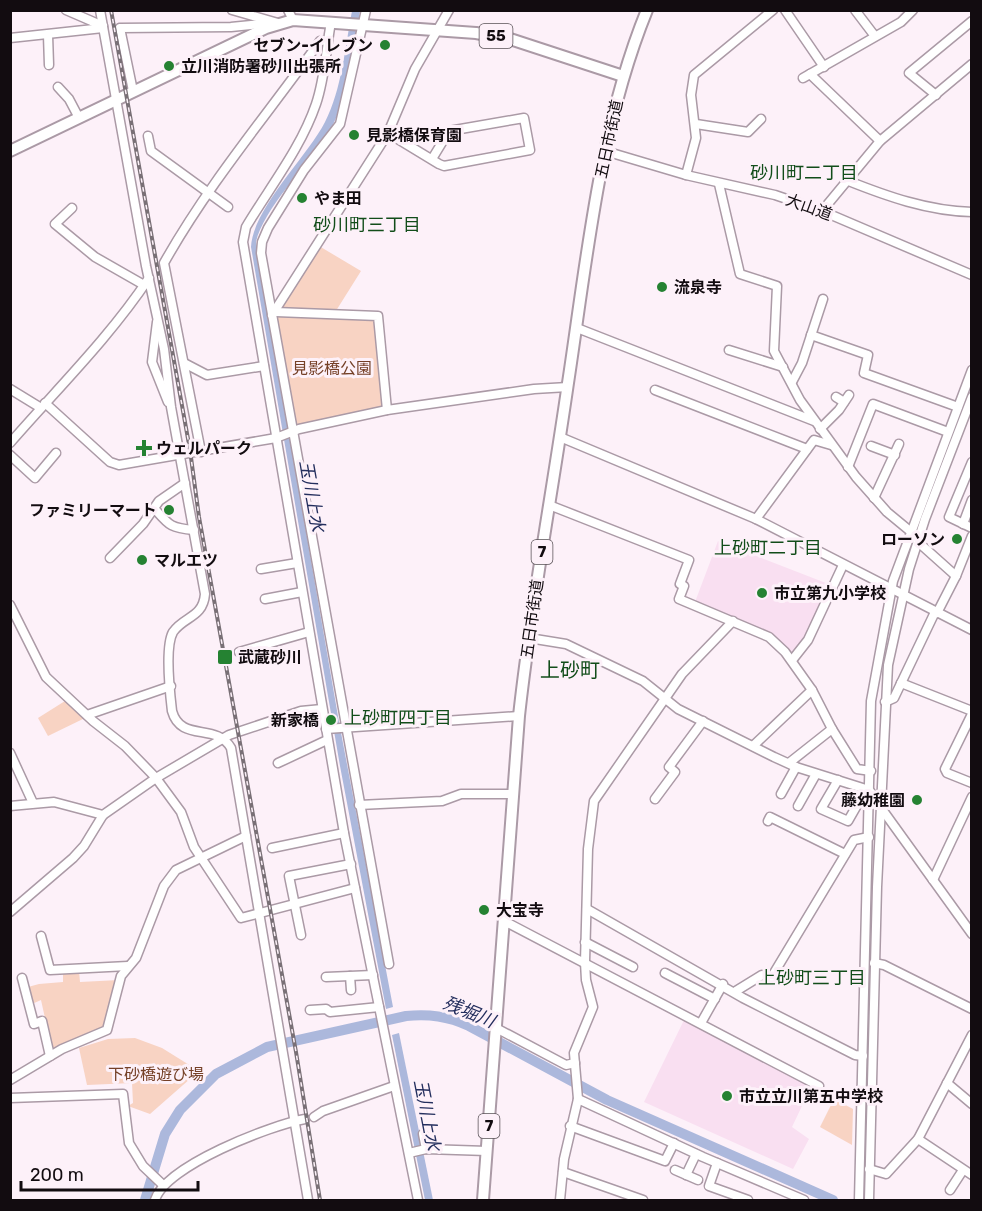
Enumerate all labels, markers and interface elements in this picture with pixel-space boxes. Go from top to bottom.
road number: 55 [480,24,512,48]
place label: セブン-イレブン [253,36,373,55]
marker: セブン-イレブン [378,38,392,52]
place label: 立川消防署砂川出張所 [181,57,341,76]
marker: 立川消防署砂川出張所 [162,59,176,73]
street label: 五日市街道 [591,98,627,180]
place label: 見影橋保育園 [366,126,462,145]
marker: 見影橋保育園 [347,128,361,142]
district label: 砂川町二丁目 [750,162,858,184]
place label: やま田 [314,189,362,208]
street label: 大山道 [783,190,835,224]
marker: やま田 [295,191,309,205]
district label: 砂川町三丁目 [313,214,421,236]
place label: 流泉寺 [674,278,722,297]
marker: 流泉寺 [655,280,669,294]
park label: 見影橋公園 [292,359,372,378]
place label: ウェルパーク [156,439,252,458]
marker: ウェルパーク [137,441,151,455]
water label: 玉川上水 [295,459,329,535]
place label: ファミリーマート [29,501,157,520]
marker: ファミリーマート [162,503,176,517]
place label: ローソン [881,530,945,549]
marker: ローソン [950,532,964,546]
district label: 上砂町二丁目 [714,537,822,559]
road number: 7 [532,540,552,564]
place label: マルエツ [154,551,218,570]
marker: マルエツ [135,553,149,567]
street label: 五日市街道 [517,578,547,660]
place label: 市立第九小学校 [774,584,886,603]
marker: 市立第九小学校 [755,586,769,600]
marker: 武蔵砂川 [216,648,234,666]
place label: 武蔵砂川 [238,648,302,667]
district label: 上砂町 [540,658,600,682]
district label: 上砂町四丁目 [344,707,452,729]
place label: 新家橋 [271,711,319,730]
marker: 新家橋 [324,713,338,727]
place label: 藤幼稚園 [841,791,905,810]
marker: 藤幼稚園 [910,793,924,807]
place label: 大宝寺 [496,901,544,920]
marker: 大宝寺 [477,903,491,917]
district label: 上砂町三丁目 [758,967,866,989]
water label: 残堀川 [440,992,500,1033]
park label: 下砂橋遊び場 [108,1065,204,1084]
water label: 玉川上水 [409,1078,445,1154]
place label: 市立立川第五中学校 [739,1087,883,1106]
marker: 市立立川第五中学校 [720,1089,734,1103]
road number: 7 [478,1114,500,1138]
scale bar [21,1154,198,1192]
text: 200 m [30,1164,84,1186]

